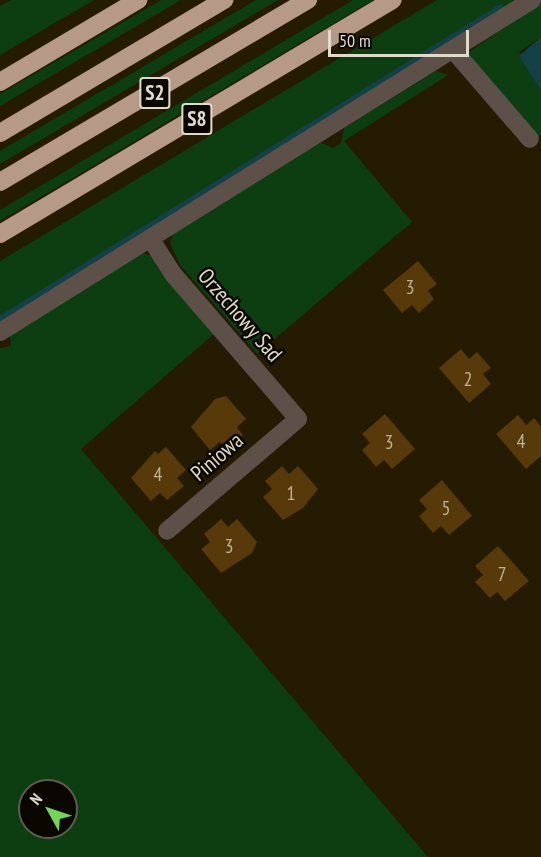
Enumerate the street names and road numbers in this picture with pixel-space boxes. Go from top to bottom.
road number: S2 [138,75,172,111]
road number: S8 [180,101,214,137]
street label: Orzechowy Sad [192,263,288,367]
street label: Piniowa [186,427,248,487]

